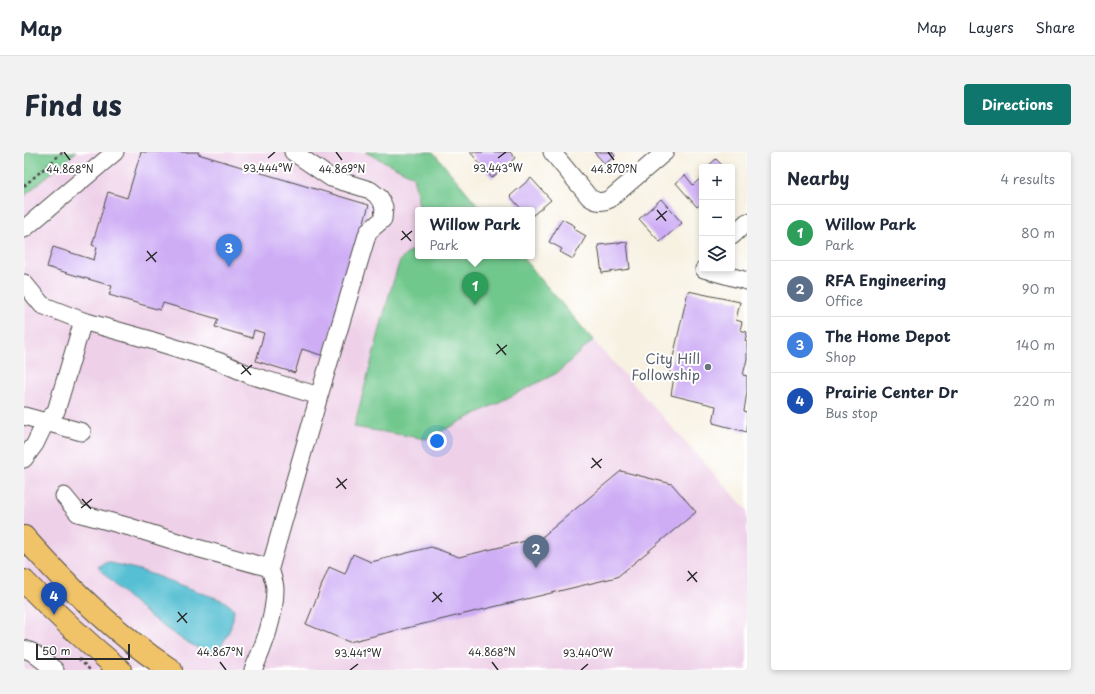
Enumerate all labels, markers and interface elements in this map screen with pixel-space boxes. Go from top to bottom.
text: Map [20,14,62,42]
text: Map [917,17,947,38]
text: Layers [969,17,1014,38]
text: Share [1036,17,1075,38]
text: Find us [24,83,122,126]
button: Directions [964,84,1071,125]
text: 93.444°W [243,160,293,175]
text: 93.443°W [473,160,523,175]
text: 44.868°N [46,161,94,176]
text: 44.869°N [319,161,365,176]
text: 44.870°N [591,161,637,176]
map controls [699,164,735,272]
button: + [699,164,735,200]
text: Nearby [787,165,849,191]
text: 4 results [1001,169,1055,188]
button: − [699,200,735,236]
popup [415,207,535,259]
text: Willow Park [429,212,521,235]
text: Willow Park [825,212,916,235]
text: 1 [797,223,803,242]
text: 80 m [1021,223,1055,242]
pin: 3 [216,234,242,267]
text: Park [429,235,458,254]
text: Park [825,235,854,254]
button: layers [699,236,735,272]
text: RFA Engineering [825,268,946,291]
pin: 1 [462,272,488,305]
text: 2 [795,279,805,298]
text: 90 m [1022,279,1055,298]
text: Office [825,291,863,310]
text: The Home Depot [825,324,951,347]
text: 3 [796,335,804,354]
text: 140 m [1016,335,1055,354]
text: Shop [825,347,856,366]
place label: City Hill Followship [631,348,700,385]
marker: City Hill Followship [703,362,713,372]
text: Prairie Center Dr [825,380,958,403]
text: 4 [796,391,804,410]
text: 220 m [1013,391,1055,410]
text: Bus stop [825,403,878,422]
your location [427,431,447,451]
pin: 2 [523,535,549,568]
pin: 4 [41,582,67,615]
scale bar [36,642,130,661]
text: 50 m [42,642,71,659]
text: 44.867°N [197,644,243,659]
text: 44.868°N [468,644,516,659]
text: 93.441°W [335,645,382,660]
text: 93.440°W [563,645,614,660]

